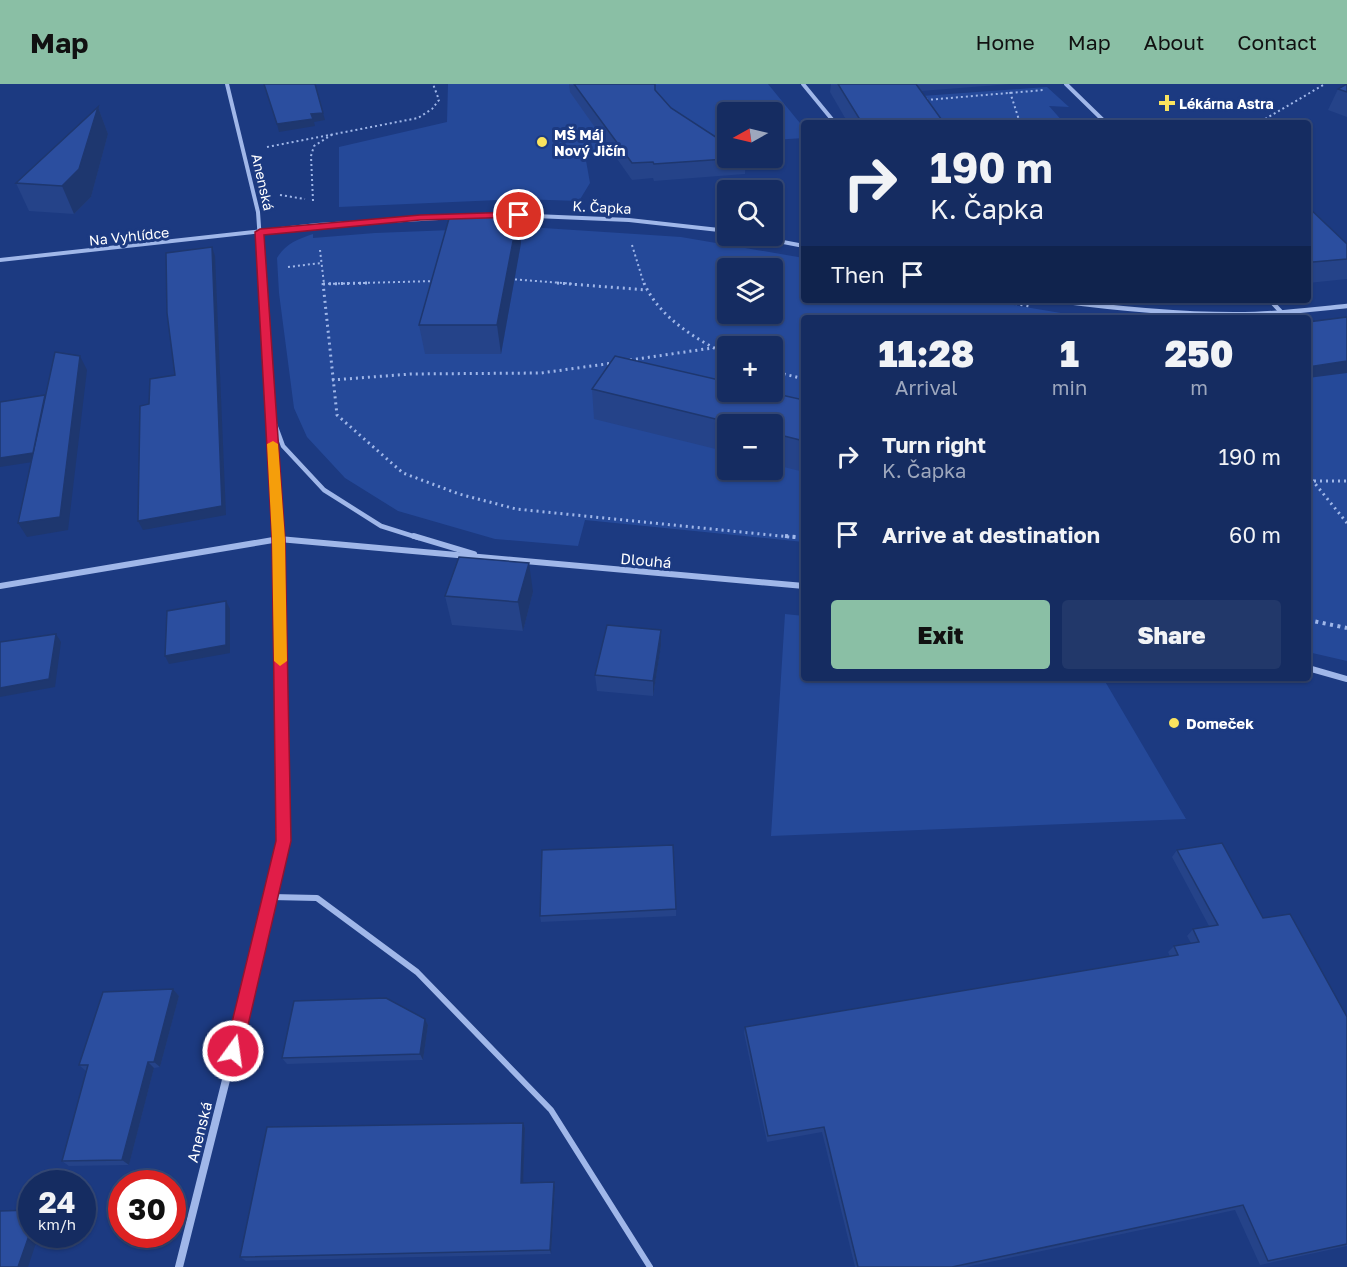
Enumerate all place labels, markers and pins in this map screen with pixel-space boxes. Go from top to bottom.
place label: Lékárna Astra [1179,95,1274,112]
marker: Lékárna Astra [1160,96,1174,110]
place label: MŠ Máj Nový Jičín [554,126,626,159]
marker: MŠ Máj Nový Jičín [535,135,549,149]
pin [493,189,544,240]
place label: Domeček [1186,714,1254,732]
marker: Domeček [1167,716,1181,730]

